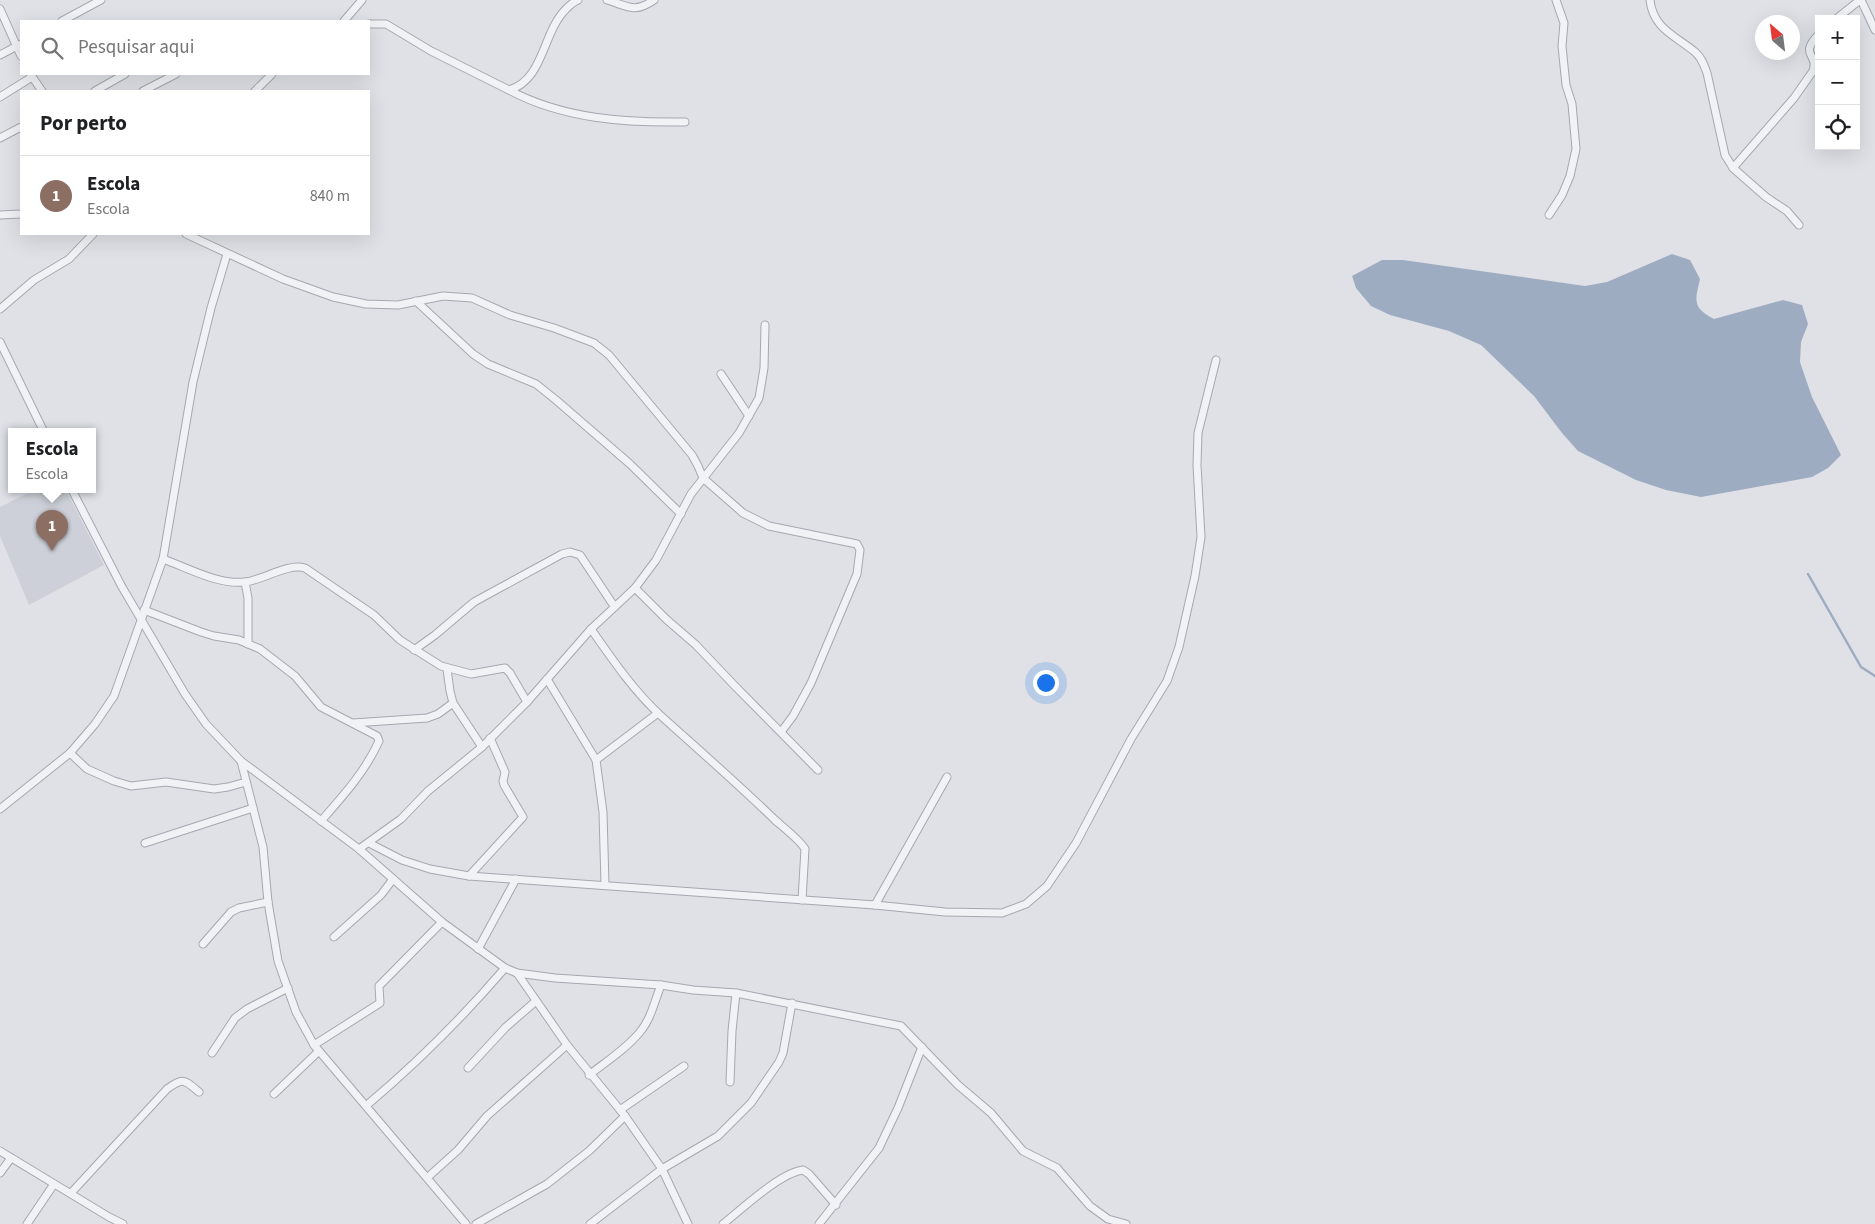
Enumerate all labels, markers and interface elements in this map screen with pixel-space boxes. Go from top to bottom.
north arrow [1755,15,1800,60]
map controls [1815,15,1860,150]
button: + [1815,15,1860,60]
search box [20,20,370,75]
icon: search [38,34,66,62]
text: Pesquisar aqui [78,34,194,61]
button: − [1815,60,1860,105]
button: locate [1815,105,1860,150]
text: Por perto [40,108,127,138]
text: Escola [87,171,140,198]
text: 1 [52,185,60,207]
text: 840 m [310,185,350,207]
text: Escola [87,198,130,220]
popup [8,428,96,493]
text: Escola [25,436,79,463]
text: Escola [25,463,68,485]
pin: 1 [36,510,68,551]
your location [1033,670,1059,696]

